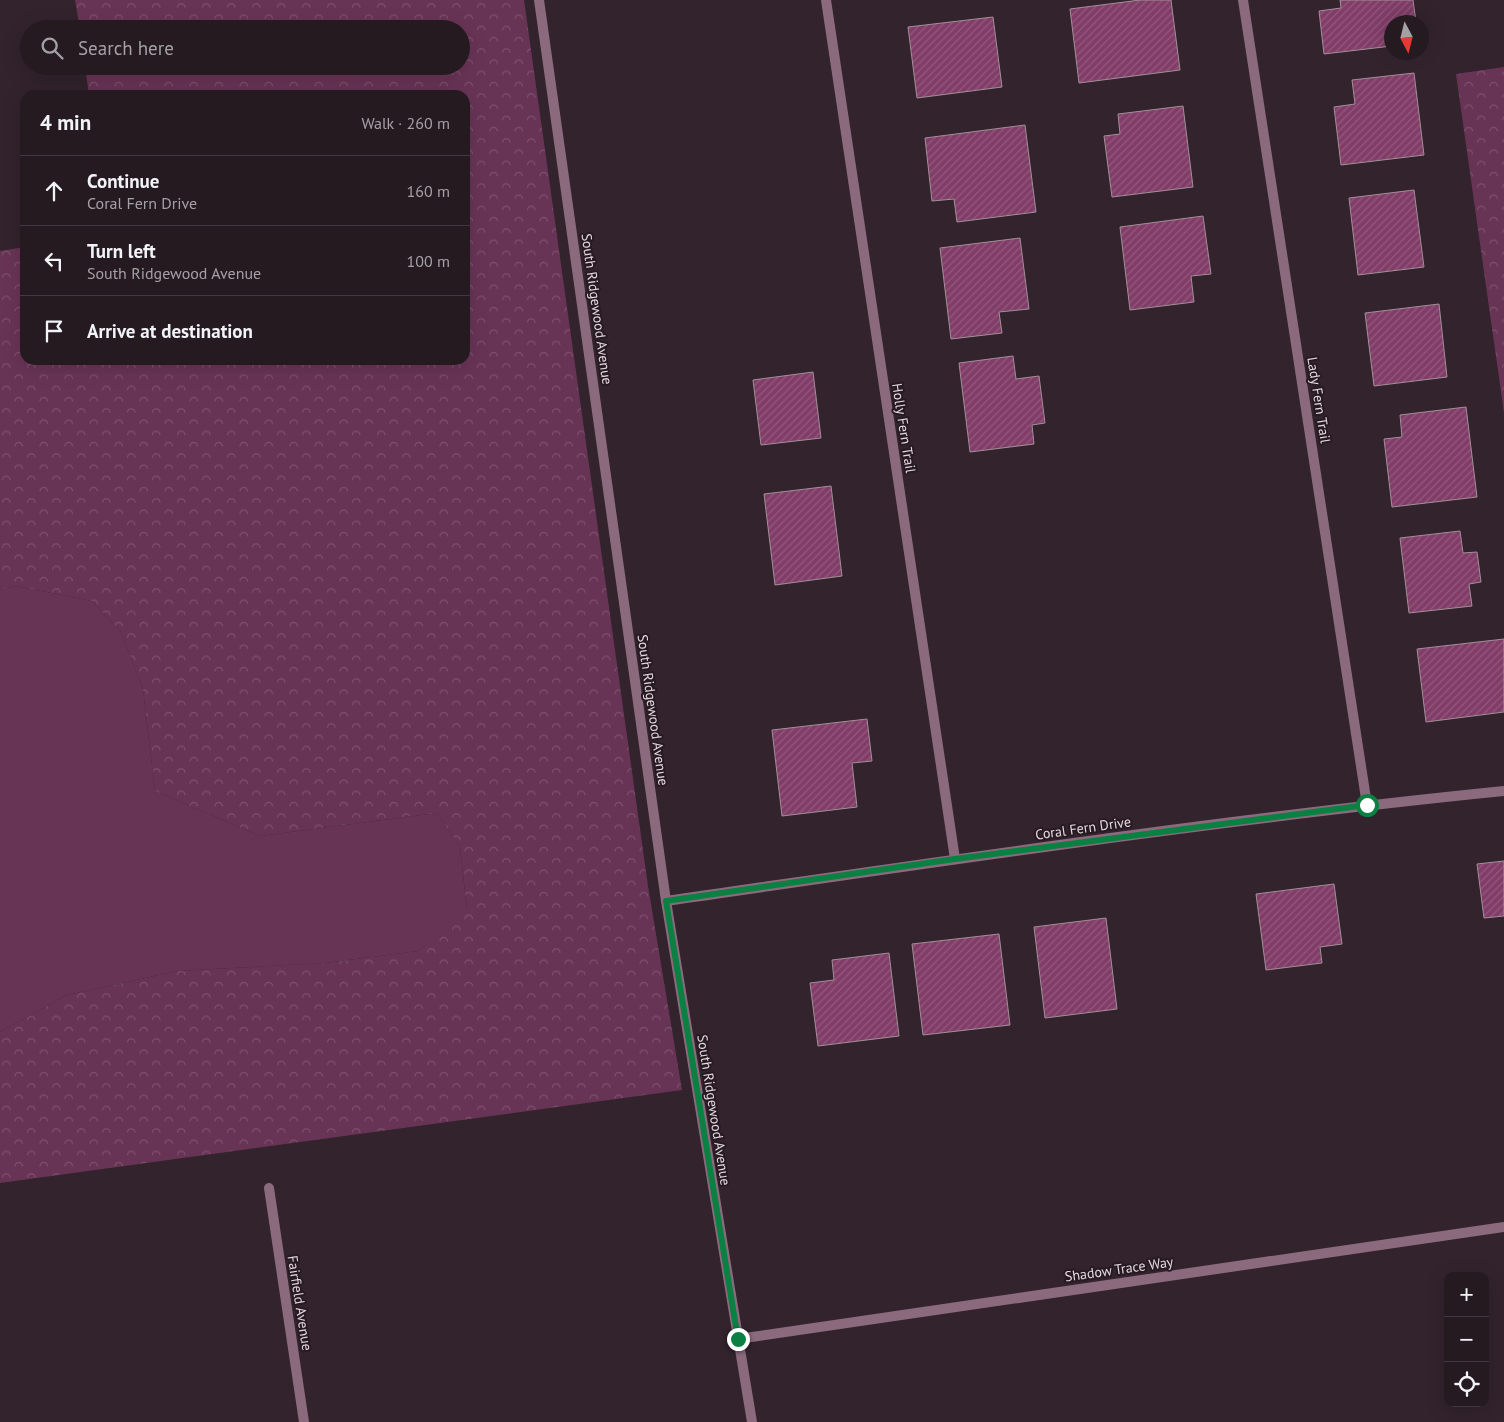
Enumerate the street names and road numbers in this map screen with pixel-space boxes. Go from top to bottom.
street label: South Ridgewood Avenue [577,232,617,386]
street label: Lady Fern Trail [1303,356,1335,444]
street label: Holly Fern Trail [888,382,920,474]
street label: South Ridgewood Avenue [633,633,673,787]
street label: Coral Fern Drive [1034,812,1132,844]
street label: South Ridgewood Avenue [693,1033,735,1187]
street label: Shadow Trace Way [1064,1252,1175,1286]
street label: Fairfield Avenue [284,1254,316,1352]

